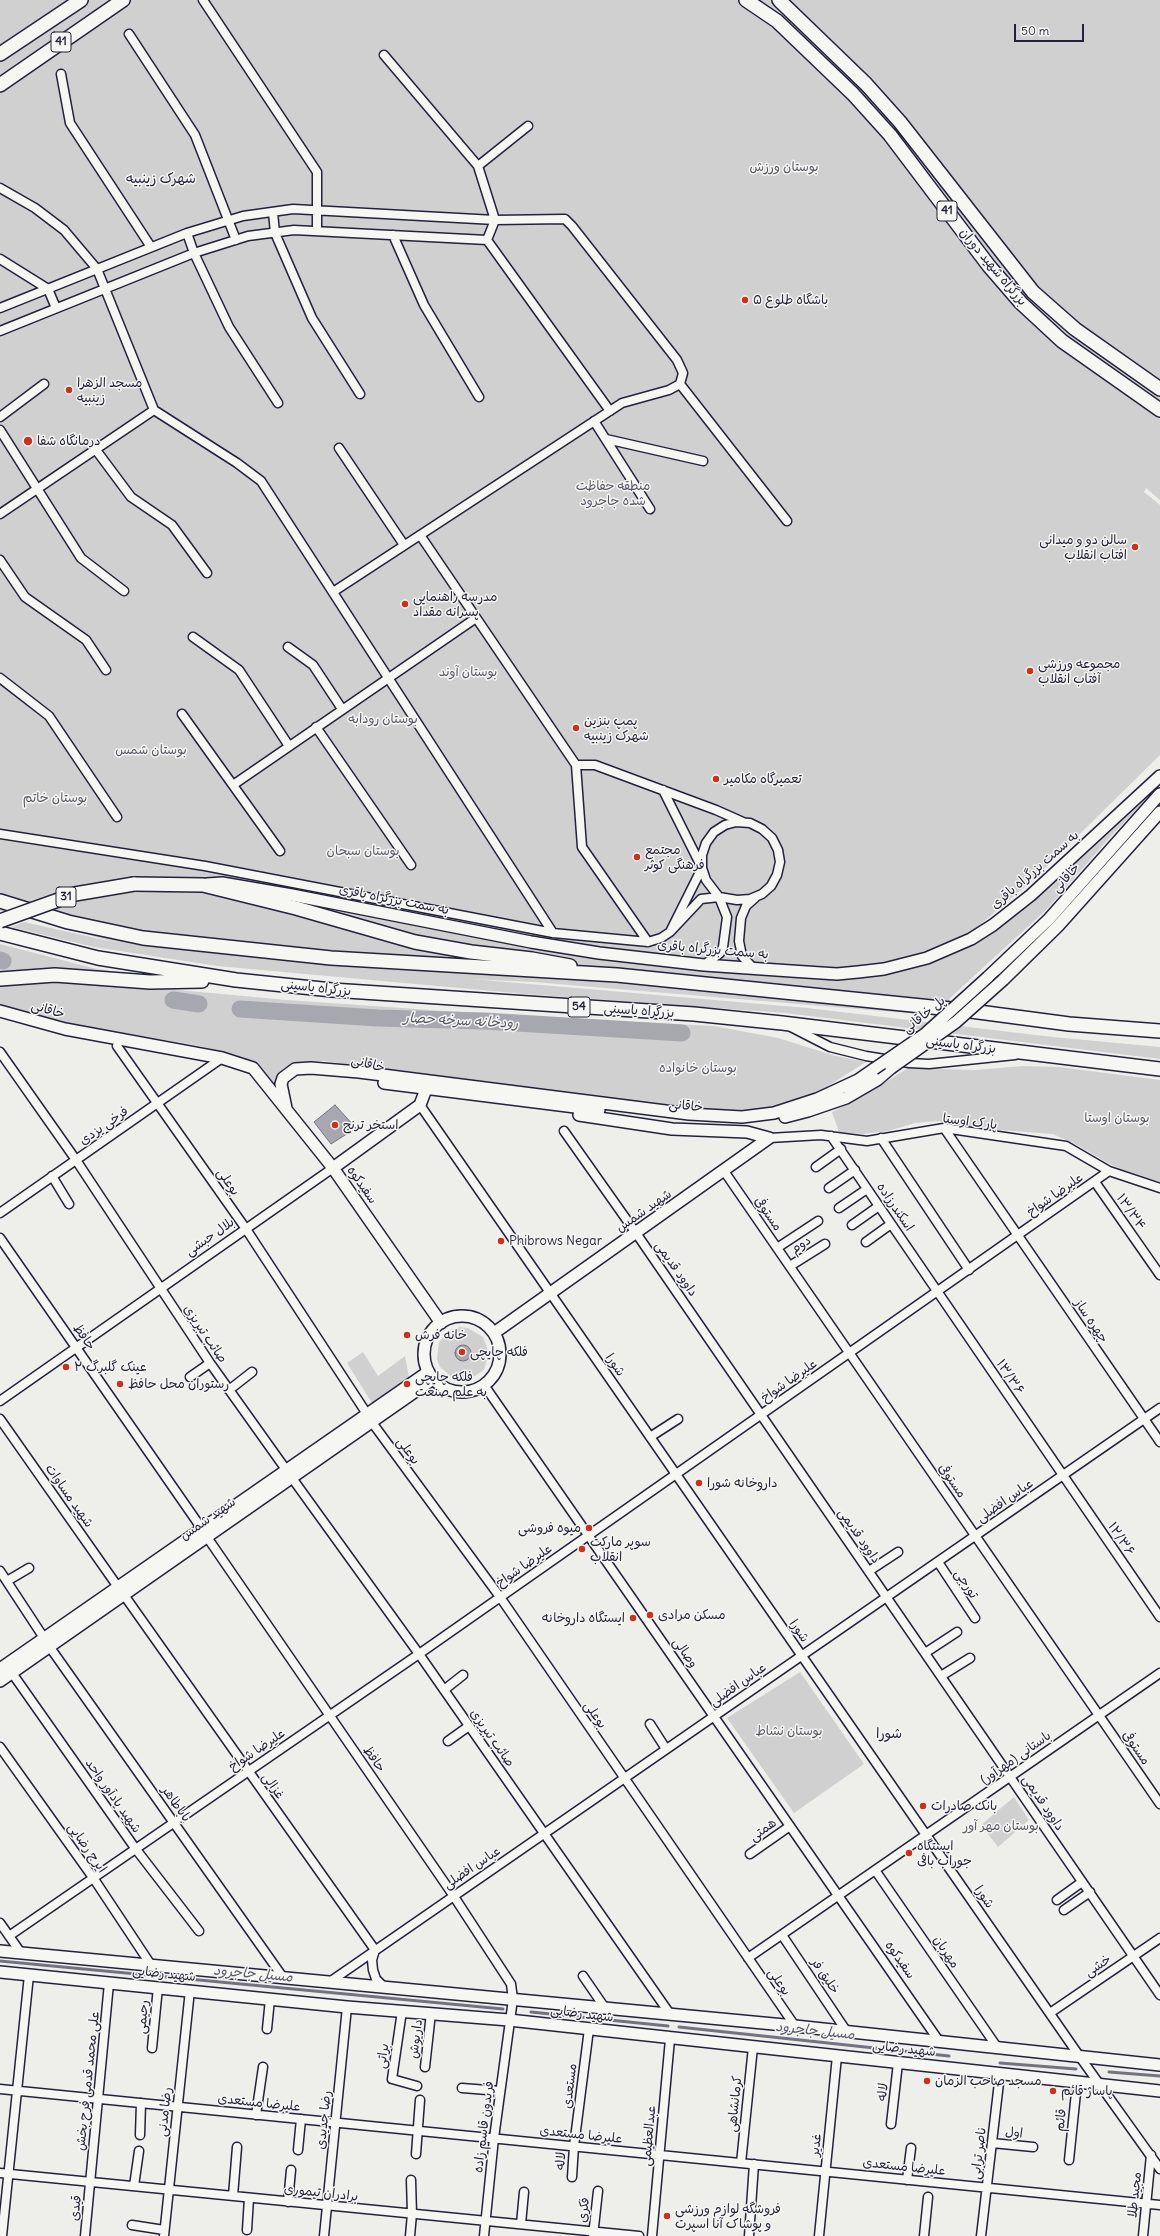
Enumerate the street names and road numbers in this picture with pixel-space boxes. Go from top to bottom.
road number: 41 [51,32,71,52]
road number: 41 [937,201,957,221]
street label: بزرگراه شهید دوران [956,225,1030,309]
street label: به سمت بزرگراه باقری [988,827,1082,913]
street label: خاقانی [1049,860,1083,896]
street label: به سمت بزرگراه باقری [338,882,450,918]
road number: 31 [56,887,76,907]
street label: به سمت بزرگراه باقری [657,937,769,963]
street label: بزرگراه یاسینی [280,977,352,999]
street label: پل خاقانی [899,993,949,1037]
road number: 54 [568,997,590,1017]
street label: خاقانی [29,998,67,1022]
street label: بزرگراه یاسینی [603,1001,675,1021]
street label: بزرگراه یاسینی [925,1033,997,1057]
street label: خاقانی [349,1052,387,1076]
street label: خاقانی [668,1096,704,1116]
street label: فرخی یزدی [76,1103,132,1149]
street label: پارک اوستا [942,1111,998,1133]
street label: سفیدکوه [343,1163,381,1207]
street label: بوعلی [213,1165,243,1199]
street label: علیرضا شواخ [1024,1170,1086,1220]
street label: اسکندرزاده [873,1180,917,1234]
street label: شهید شمس [613,1186,675,1236]
street label: ۱۳/۳۴ [1113,1191,1149,1233]
street label: مستوفی [751,1194,785,1234]
street label: بلال حبشی [183,1214,237,1260]
street label: دوم [788,1233,814,1257]
street label: داوود قدیمی [651,1238,701,1300]
street label: چهره ساز [1071,1296,1111,1346]
street label: صائب تبریزی [180,1302,230,1366]
street label: حافظ [69,1321,99,1353]
street label: شورا [602,1351,628,1379]
street label: علیرضا شواخ [758,1356,820,1406]
street label: ۱۳/۳۶ [993,1357,1027,1397]
street label: بوعلی [393,1434,423,1468]
street label: شهید مساوات [42,1461,96,1531]
street label: مستوفی [935,1461,969,1501]
street label: عباس افضلی [974,1476,1036,1526]
street label: شهید شمس [177,1494,239,1544]
street label: داوود قدیمی [834,1505,884,1567]
street label: ۱۲/۳۶ [1104,1519,1138,1559]
street label: علیرضا شواخ [493,1541,555,1591]
street label: تورجی [951,1566,981,1602]
street label: شورا [786,1617,812,1645]
street label: وصالی [669,1635,701,1671]
street label: عباس افضلی [707,1660,769,1710]
street label: بوعلی [580,1698,610,1732]
street label: صائب تبریزی [466,1706,518,1770]
street label: علیرضا شواخ [226,1725,288,1775]
street label: باستانی (مهرآور) [978,1728,1054,1788]
street label: مستوفی [1119,1728,1153,1768]
street label: حافظ [359,1743,389,1775]
street label: شهید یادآور واحد [82,1756,144,1836]
street label: غزالی [259,1770,287,1802]
street label: داوود قدیمی [1019,1772,1067,1834]
street label: باباطاهر [158,1783,194,1825]
street label: همتی [746,1815,780,1845]
street label: ایرج رضایی [64,1820,110,1876]
street label: عباس افضلی [441,1843,503,1893]
street label: شورا [971,1883,997,1911]
street label: مهربان [930,1933,962,1971]
street label: سفیدکوه [881,1938,919,1982]
street label: خشی [1082,1952,1114,1980]
street label: خلیق فر [807,1955,843,1997]
street label: شهید رضایی [132,1963,196,1985]
street label: بوعلی [764,1965,794,1999]
street label: رحیمی [134,1999,152,2035]
street label: شهید رضایی [550,2002,614,2026]
street label: علی محمد قدمی فرح بخش [73,2011,103,2151]
street label: داریوش [406,2018,426,2060]
street label: شهید رضایی [872,2038,936,2060]
street label: براتی [374,2042,392,2070]
street label: مستعدی [559,2062,581,2110]
street label: کرمانشاهی [724,2075,746,2133]
street label: فریدون قاسم زاده [471,2080,497,2174]
street label: لاله [874,2082,892,2102]
street label: رضا مدنی [155,2086,175,2138]
street label: رضا جدیدی [313,2090,335,2150]
street label: علیرضا مستعدی [217,2091,301,2115]
street label: عبدالعظیمی [639,2105,659,2167]
street label: قائم [1052,2108,1070,2132]
street label: علیرضا مستعدی [539,2123,623,2147]
street label: اول [1004,2124,1024,2142]
street label: ناصر ترابی [968,2126,990,2180]
street label: غدیر [807,2133,825,2157]
street label: لاله [553,2151,569,2171]
street label: علیرضا مستعدی [862,2155,946,2179]
street label: مجید طلا [1125,2171,1145,2219]
street label: برادران تیموری [283,2181,359,2205]
street label: قیدی [67,2194,85,2222]
street label: فکری [575,2197,593,2223]

